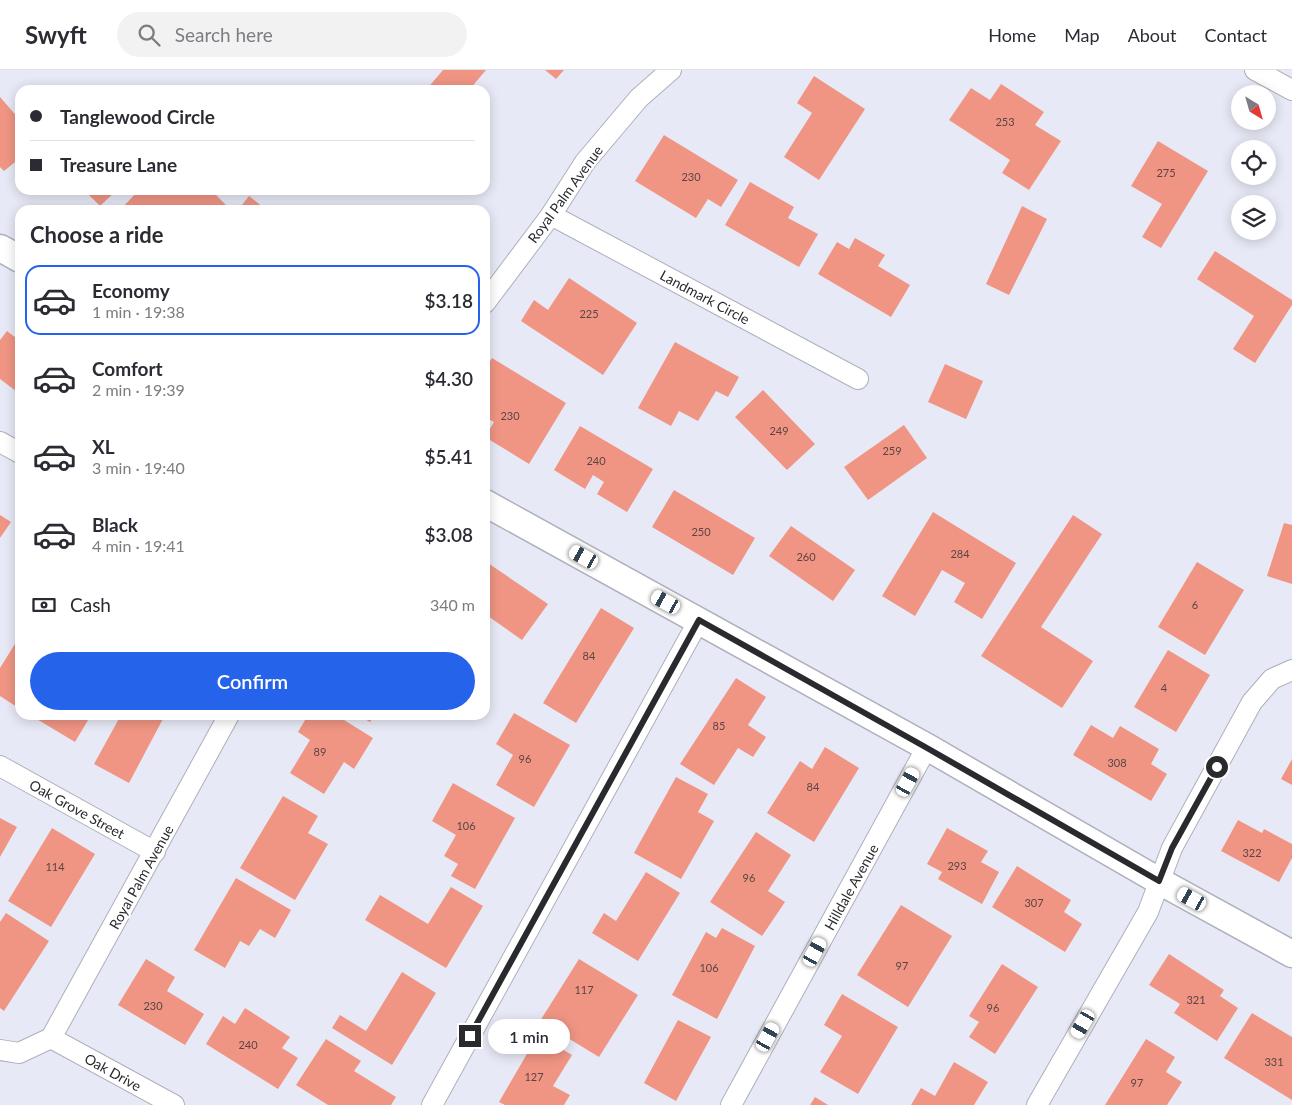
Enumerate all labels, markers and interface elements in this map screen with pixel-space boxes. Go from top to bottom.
search box [117,12,467,57]
text: Swyft [25,20,87,49]
icon: search [135,21,163,49]
text: Search here [175,23,273,46]
text: Home [988,24,1036,46]
text: Map [1064,24,1100,46]
text: About [1128,24,1177,46]
text: Contact [1205,24,1267,46]
north arrow [1231,85,1276,130]
map controls [1231,85,1276,240]
text: Tanglewood Circle [60,105,215,128]
house number: 253 [995,115,1015,128]
button: locate [1231,140,1276,185]
street label: Royal Palm Avenue [524,142,606,246]
text: Treasure Lane [60,153,177,176]
house number: 275 [1156,166,1176,179]
house number: 230 [681,170,701,183]
button: layers [1231,195,1276,240]
text: Choose a ride [30,221,164,248]
street label: Landmark Circle [657,266,753,328]
icon: car [32,278,77,323]
text: Economy [92,279,170,302]
text: $3.18 [424,289,473,312]
text: 1 min · 19:38 [92,302,185,321]
house number: 225 [579,307,599,320]
icon: car [32,356,77,401]
text: Comfort [92,357,163,380]
text: $4.30 [424,367,473,390]
text: 2 min · 19:39 [92,380,185,399]
house number: 230 [500,409,520,422]
house number: 249 [769,424,789,437]
icon: car [32,434,77,479]
text: XL [92,435,115,458]
house number: 259 [882,444,902,457]
text: $5.41 [424,445,473,468]
house number: 240 [586,454,606,467]
text: 3 min · 19:40 [92,458,185,477]
icon: car [32,512,77,557]
text: Black [92,513,138,536]
text: $3.08 [424,523,473,546]
house number: 250 [691,525,711,538]
text: 4 min · 19:41 [92,536,185,555]
car [567,543,600,571]
house number: 284 [950,547,970,560]
house number: 260 [796,550,816,563]
car [649,588,682,616]
icon: cash [30,591,58,619]
text: Cash [70,593,111,616]
text: 340 m [430,595,475,614]
house number: 6 [1192,598,1198,611]
house number: 84 [583,649,596,662]
button: Confirm [30,652,475,710]
house number: 4 [1161,681,1168,694]
house number: 85 [713,719,725,732]
house number: 89 [314,745,326,758]
house number: 96 [519,752,531,765]
house number: 308 [1107,756,1127,769]
route start [1206,756,1228,778]
car [894,765,921,799]
street label: Oak Grove Street [26,776,128,842]
house number: 84 [807,780,820,793]
house number: 106 [456,819,476,832]
street label: Royal Palm Avenue [105,822,177,932]
street label: Hilldale Avenue [820,841,882,933]
house number: 322 [1242,846,1262,859]
house number: 293 [947,859,967,872]
house number: 114 [45,860,65,873]
house number: 96 [743,871,755,884]
car [1175,885,1208,913]
house number: 307 [1024,896,1044,909]
car [801,935,828,969]
house number: 97 [896,959,908,972]
house number: 106 [699,961,719,974]
house number: 117 [574,983,594,996]
house number: 321 [1186,993,1206,1006]
house number: 230 [143,999,163,1012]
house number: 96 [987,1001,999,1014]
car [1069,1007,1096,1041]
callout: 1 min [488,1018,570,1054]
car [754,1020,781,1054]
route end [459,1025,481,1047]
text: 1 min [509,1027,549,1046]
house number: 240 [238,1038,258,1051]
street label: Oak Drive [82,1050,144,1094]
house number: 331 [1264,1055,1284,1068]
house number: 127 [524,1070,544,1083]
house number: 97 [1131,1076,1143,1089]

